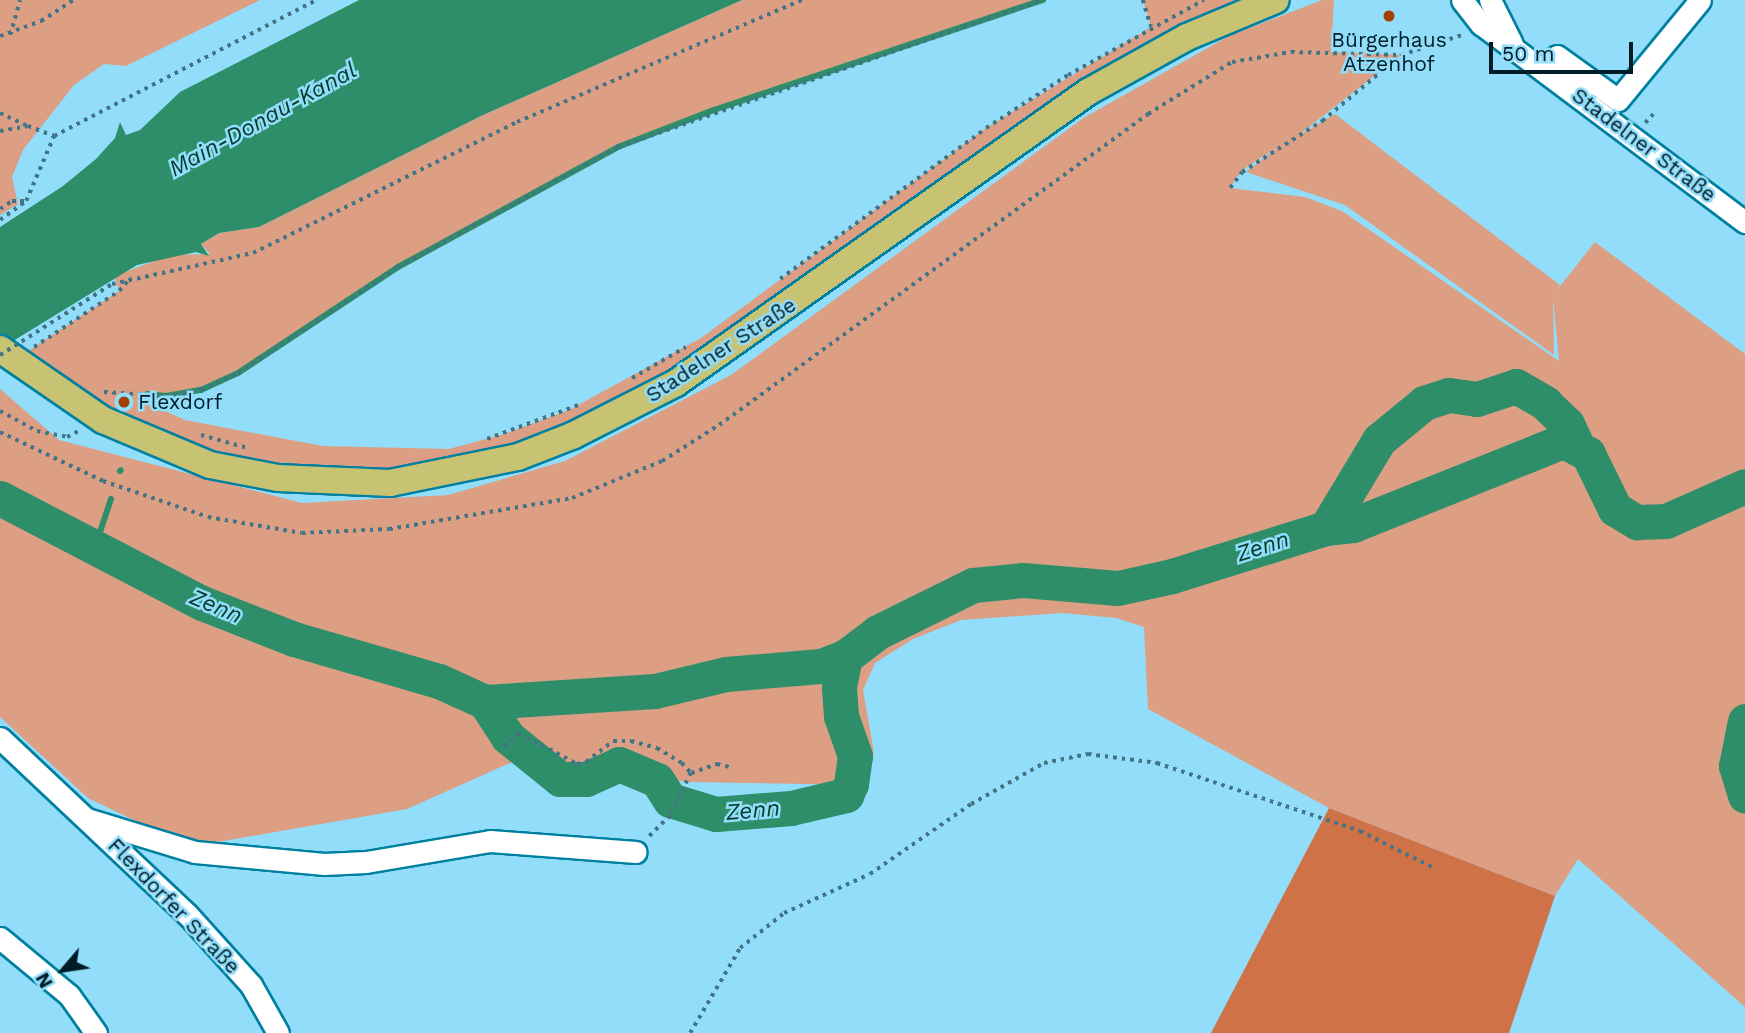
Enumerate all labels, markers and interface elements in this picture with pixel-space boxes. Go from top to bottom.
marker: Bürgerhaus Atzenhof [1381,8,1397,24]
place label: Bürgerhaus Atzenhof [1331,27,1447,77]
scale bar [1493,28,1636,72]
text: 50 m [1502,41,1554,66]
water label: Main-Donau-Kanal [164,57,362,183]
street label: Stadelner Straße [1567,83,1721,207]
street label: Stadelner Straße [641,292,801,408]
place label: Flexdorf [138,389,222,415]
marker: Flexdorf [116,394,132,410]
water label: Zenn [1233,526,1293,568]
water label: Zenn [186,584,246,630]
water label: Zenn [725,795,781,827]
street label: Flexdorfer Straße [103,833,245,979]
north arrow [28,935,98,1005]
text: N [31,969,58,992]

